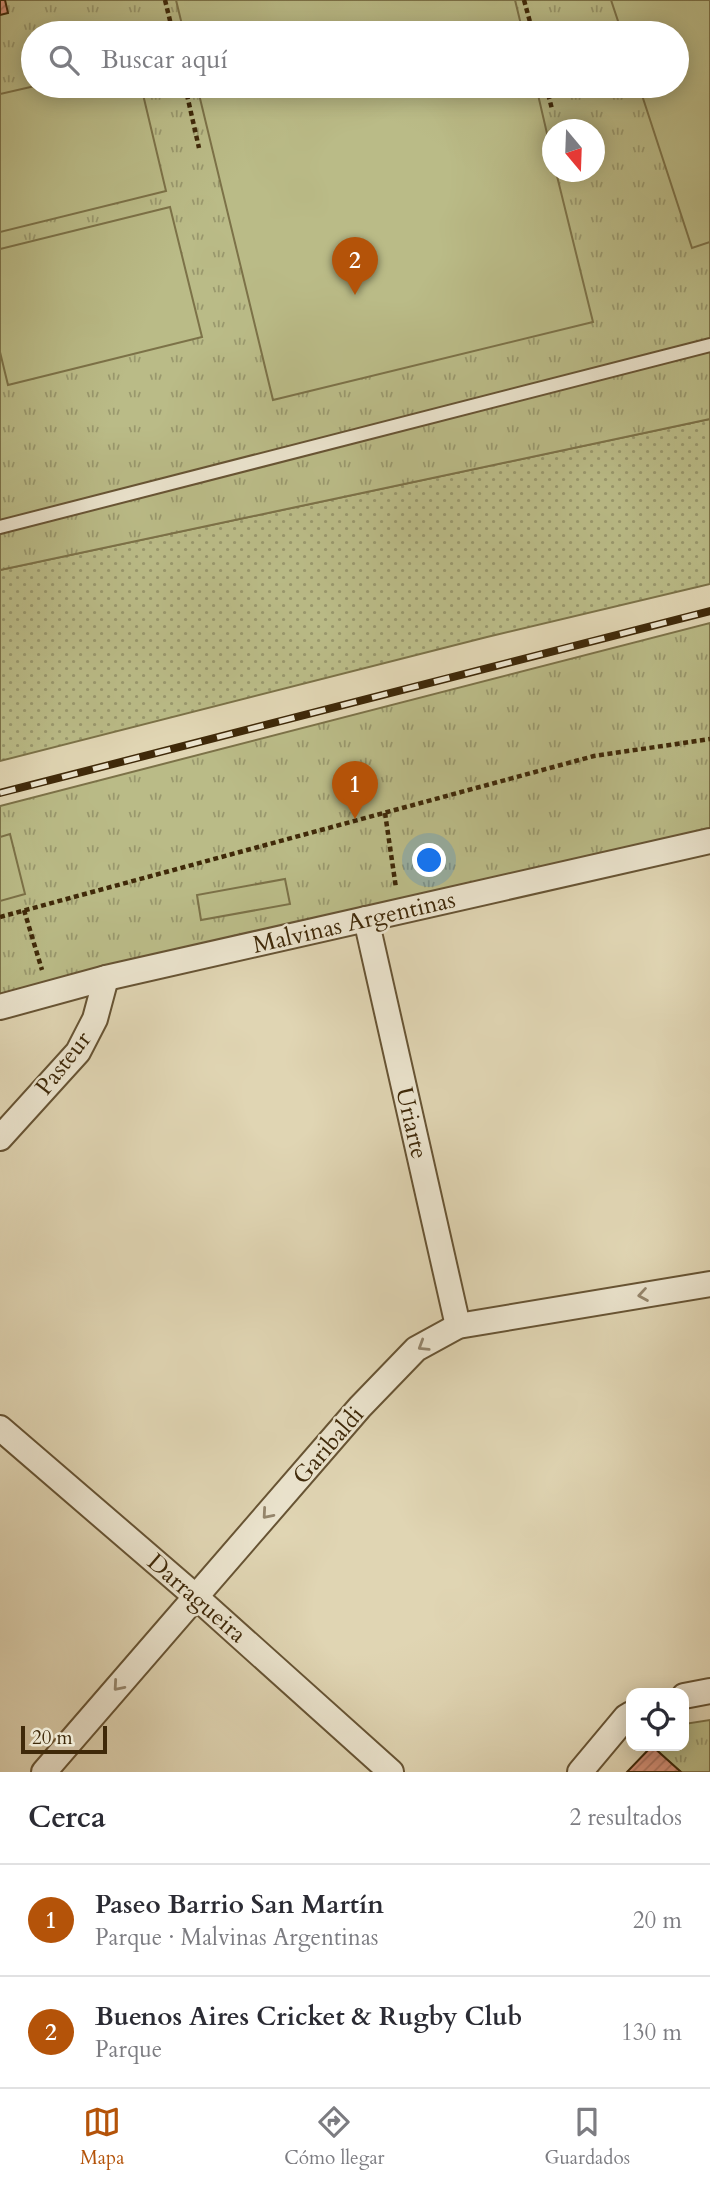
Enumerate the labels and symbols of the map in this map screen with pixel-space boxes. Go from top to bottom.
north arrow [542,119,605,182]
pin: 2 [332,237,378,295]
pin: 1 [332,761,378,819]
your location [412,843,446,877]
street label: Malvinas Argentinas [250,883,459,962]
street label: Pasteur [28,1024,99,1102]
street label: Uriarte [387,1084,436,1162]
one-way arrow [637,1287,649,1302]
one-way arrow [418,1338,431,1351]
street label: Garibaldi [285,1399,372,1492]
one-way arrow [263,1505,275,1518]
street label: Darragueira [140,1546,254,1651]
one-way arrow [114,1677,126,1690]
scale bar [21,1723,107,1755]

